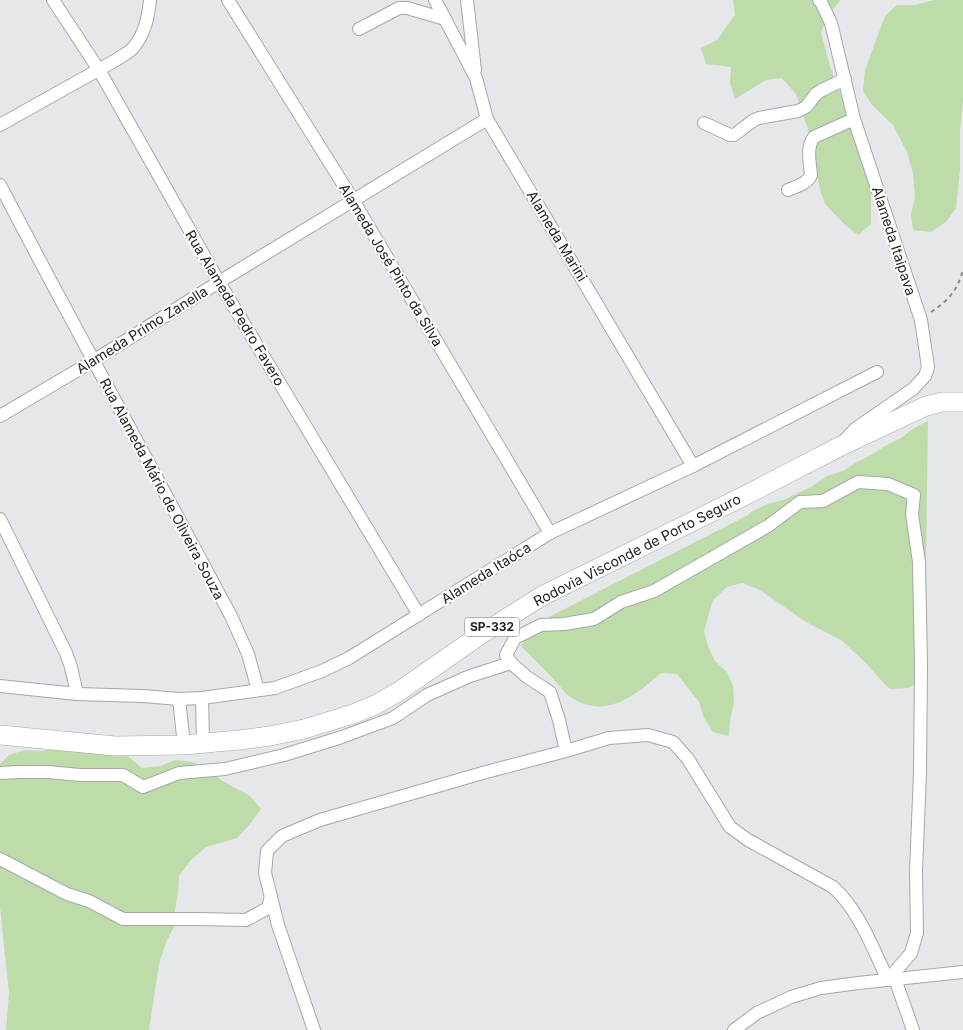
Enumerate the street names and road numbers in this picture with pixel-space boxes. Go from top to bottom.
street label: Alameda José Pinto da Silva [336,180,447,349]
street label: Alameda Itaipava [869,184,920,297]
street label: Alameda Marini [524,187,591,284]
street label: Rua Alameda Pedro Favero [182,227,289,389]
street label: Alameda Primo Zanella [73,282,211,377]
street label: Rua Alameda Mário de Oliveira Souza [97,375,228,602]
street label: Rodovia Visconde de Porto Seguro [530,490,743,609]
street label: Alameda Itaóca [438,538,534,607]
road number: SP-332 [464,618,520,636]

